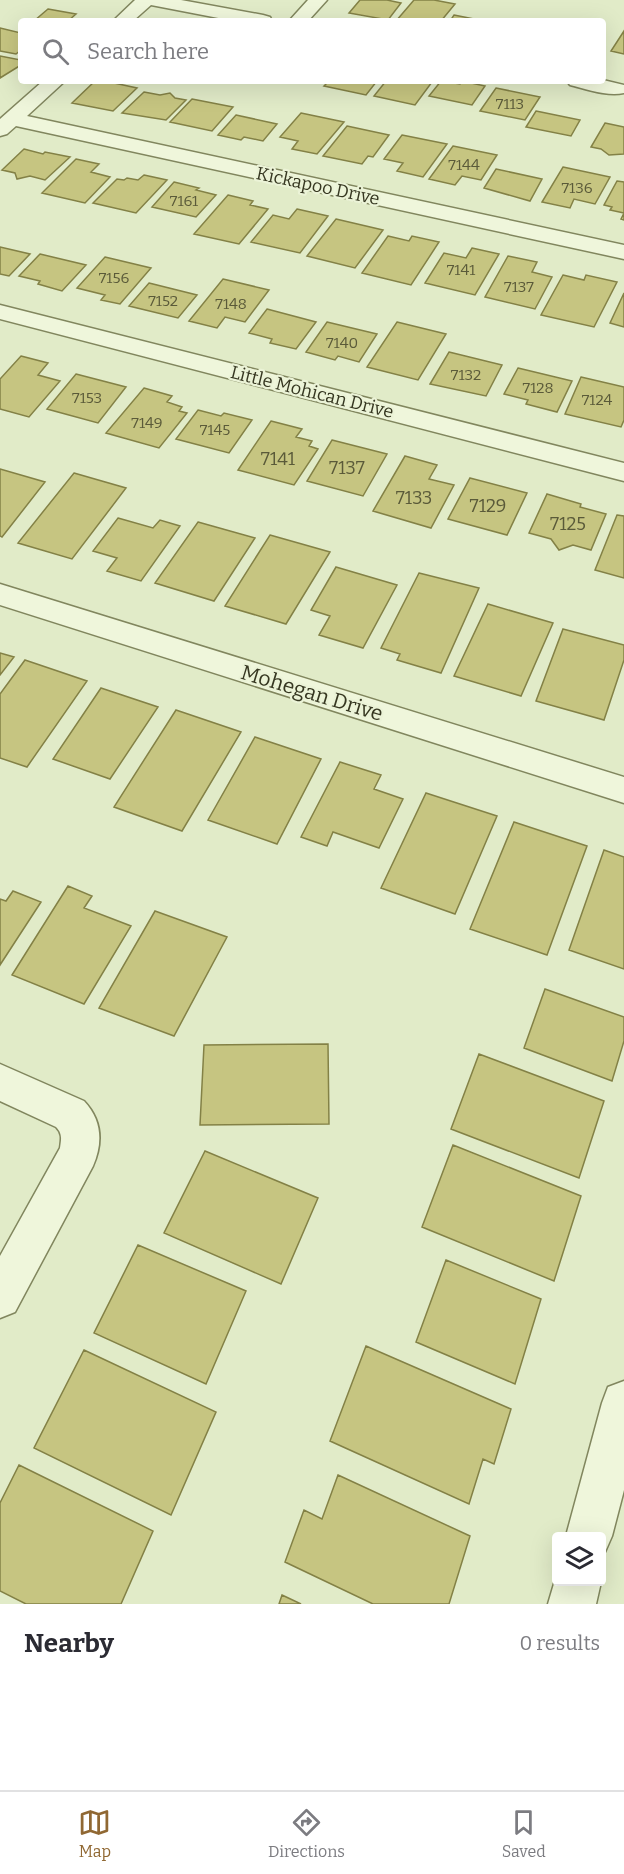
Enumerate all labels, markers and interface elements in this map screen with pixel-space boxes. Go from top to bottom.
search box [18,18,606,84]
icon: search [39,35,72,68]
text: Search here [87,38,209,65]
house number: 7113 [496,95,524,113]
house number: 7144 [448,156,480,174]
street label: Kickapoo Drive [254,162,382,210]
house number: 7136 [561,179,593,197]
house number: 7161 [170,192,198,210]
house number: 7141 [447,261,475,279]
house number: 7156 [99,269,129,287]
house number: 7137 [504,278,534,296]
house number: 7152 [148,292,178,310]
house number: 7148 [215,295,247,313]
house number: 7140 [326,334,358,352]
street label: Little Mohican Drive [228,361,396,423]
house number: 7132 [451,366,481,384]
house number: 7128 [523,379,553,397]
house number: 7153 [72,389,102,407]
house number: 7124 [582,391,613,409]
house number: 7149 [131,414,163,432]
house number: 7145 [200,421,230,439]
house number: 7141 [261,448,296,470]
house number: 7137 [329,457,365,479]
house number: 7133 [396,487,432,509]
house number: 7129 [470,495,506,517]
house number: 7125 [550,513,586,535]
street label: Mohegan Drive [238,659,386,727]
map controls [552,1532,606,1586]
button: layers [552,1532,606,1586]
text: Nearby [24,1628,114,1659]
text: 0 results [520,1631,600,1655]
tab: Map [78,1806,111,1861]
tab: Directions [268,1806,345,1861]
tab: Saved [502,1806,546,1861]

